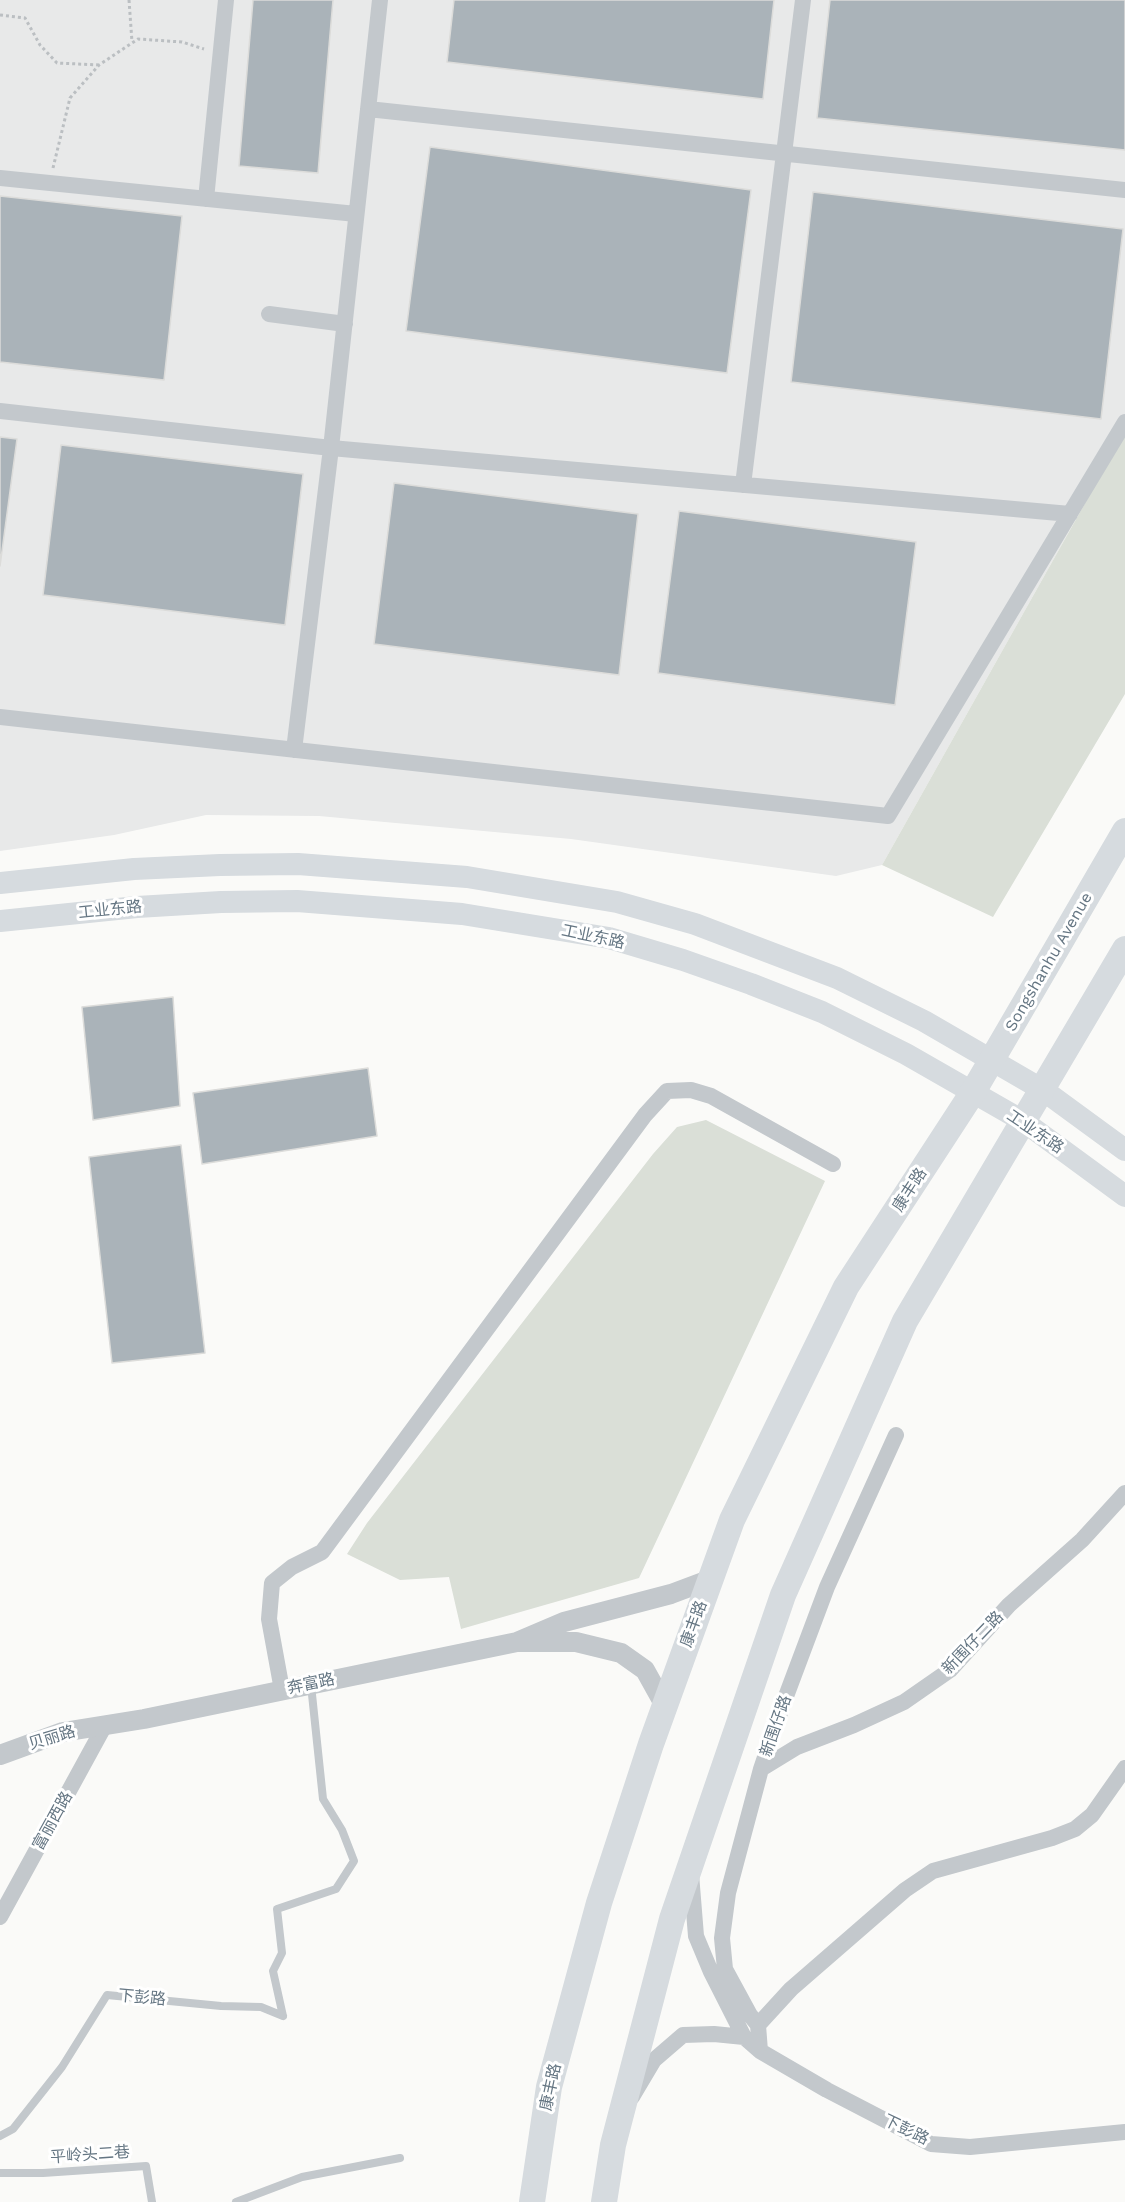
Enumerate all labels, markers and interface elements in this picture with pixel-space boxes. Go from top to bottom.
street label: Songshanhu Avenue [1001,889,1097,1035]
street label: 工业东路 [77,897,143,923]
street label: 工业东路 [560,921,626,953]
street label: 工业东路 [1003,1106,1067,1158]
street label: 康丰路 [889,1165,931,1215]
street label: 康丰路 [677,1598,711,1650]
street label: 新围仔二路 [938,1608,1008,1678]
street label: 奔富路 [286,1670,336,1698]
street label: 新围仔路 [757,1693,795,1759]
street label: 贝丽路 [26,1722,78,1754]
street label: 富丽西路 [29,1788,77,1854]
street label: 下彭路 [117,1986,167,2010]
street label: 康丰路 [537,2062,565,2112]
street label: 下彭路 [880,2111,932,2149]
street label: 平岭头二巷 [49,2143,131,2167]

